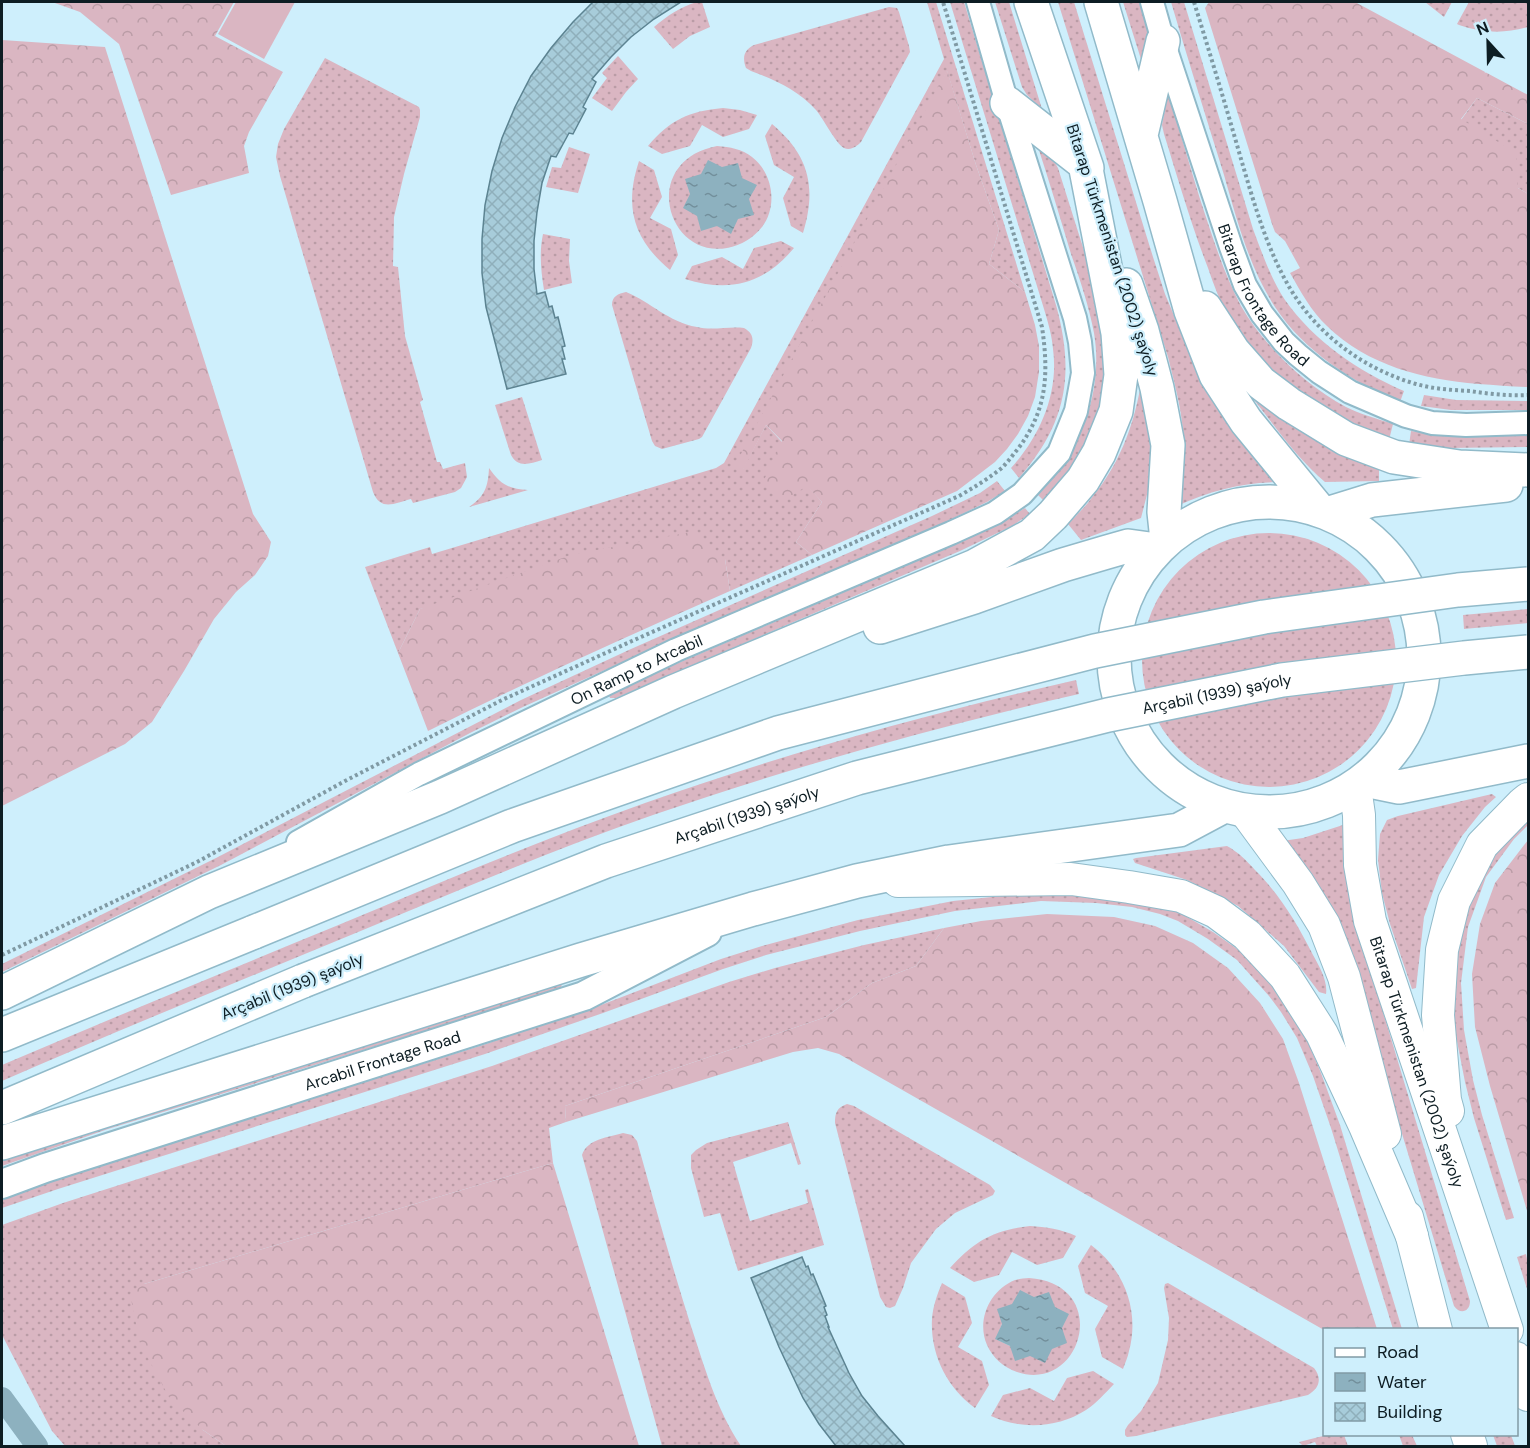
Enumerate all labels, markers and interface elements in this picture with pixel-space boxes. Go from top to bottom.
north arrow [1458,12,1518,72]
text: N [1473,17,1492,40]
street label: Bitarap Türkmenistan (2002) şaýoly [1062,121,1163,379]
street label: Bitarap Frontage Road [1213,221,1314,371]
street label: On Ramp to Arcabil [567,630,706,710]
street label: Arçabil (1939) şaýoly [1140,669,1293,719]
street label: Arçabil (1939) şaýoly [671,781,822,849]
street label: Bitarap Türkmenistan (2002) şaýoly [1365,934,1469,1191]
street label: Arçabil (1939) şaýoly [218,948,367,1025]
street label: Arcabil Frontage Road [302,1026,463,1096]
legend [1323,1328,1518,1436]
text: Road [1377,1340,1419,1364]
text: Water [1377,1370,1427,1394]
text: Building [1377,1400,1442,1424]

